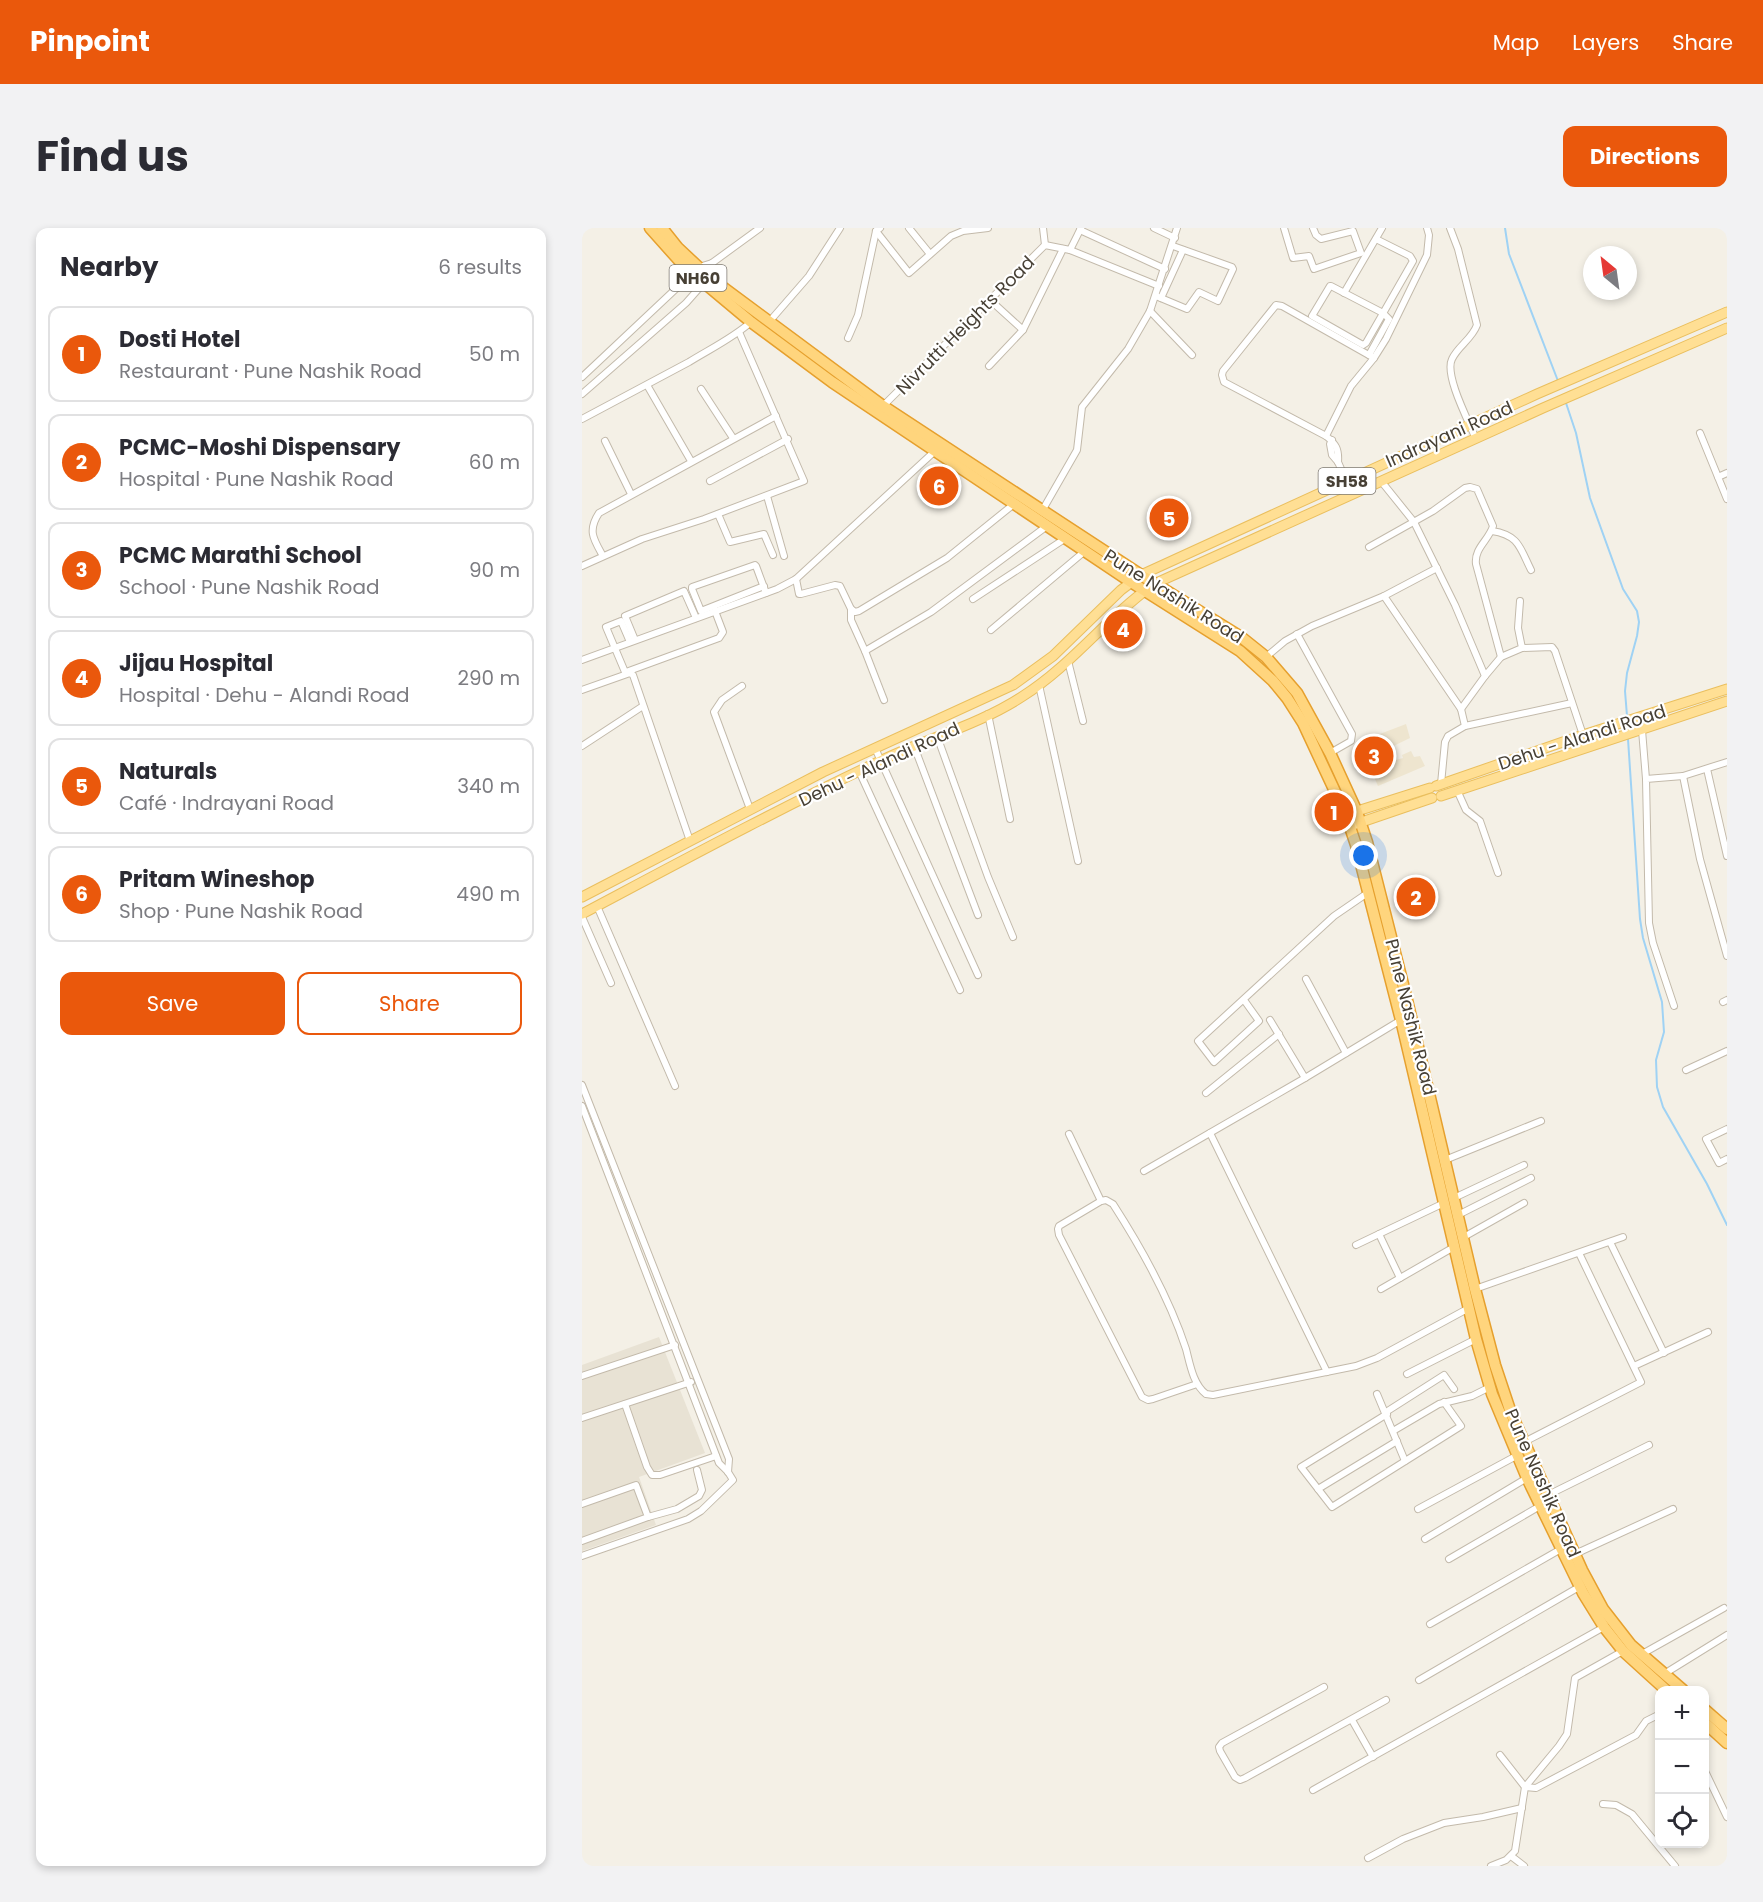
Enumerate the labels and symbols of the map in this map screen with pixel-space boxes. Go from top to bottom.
north arrow [1583,246,1637,300]
street label: Nivrutti Heights Road [890,250,1040,400]
road number: NH60 [670,265,726,291]
street label: Indrayani Road [1381,395,1517,473]
pin: 6 [920,464,958,508]
road number: SH58 [1318,468,1376,494]
pin: 5 [1150,496,1188,540]
street label: Pune Nashik Road [1099,543,1249,649]
pin: 4 [1104,606,1142,652]
street label: Dehu - Alandi Road [1495,698,1669,776]
street label: Dehu - Alandi Road [794,716,964,812]
pin: 3 [1354,734,1394,778]
pin: 1 [1314,790,1353,834]
your location [1349,841,1378,870]
pin: 2 [1396,874,1436,920]
street label: Pune Nashik Road [1379,936,1443,1098]
street label: Pune Nashik Road [1499,1405,1587,1561]

